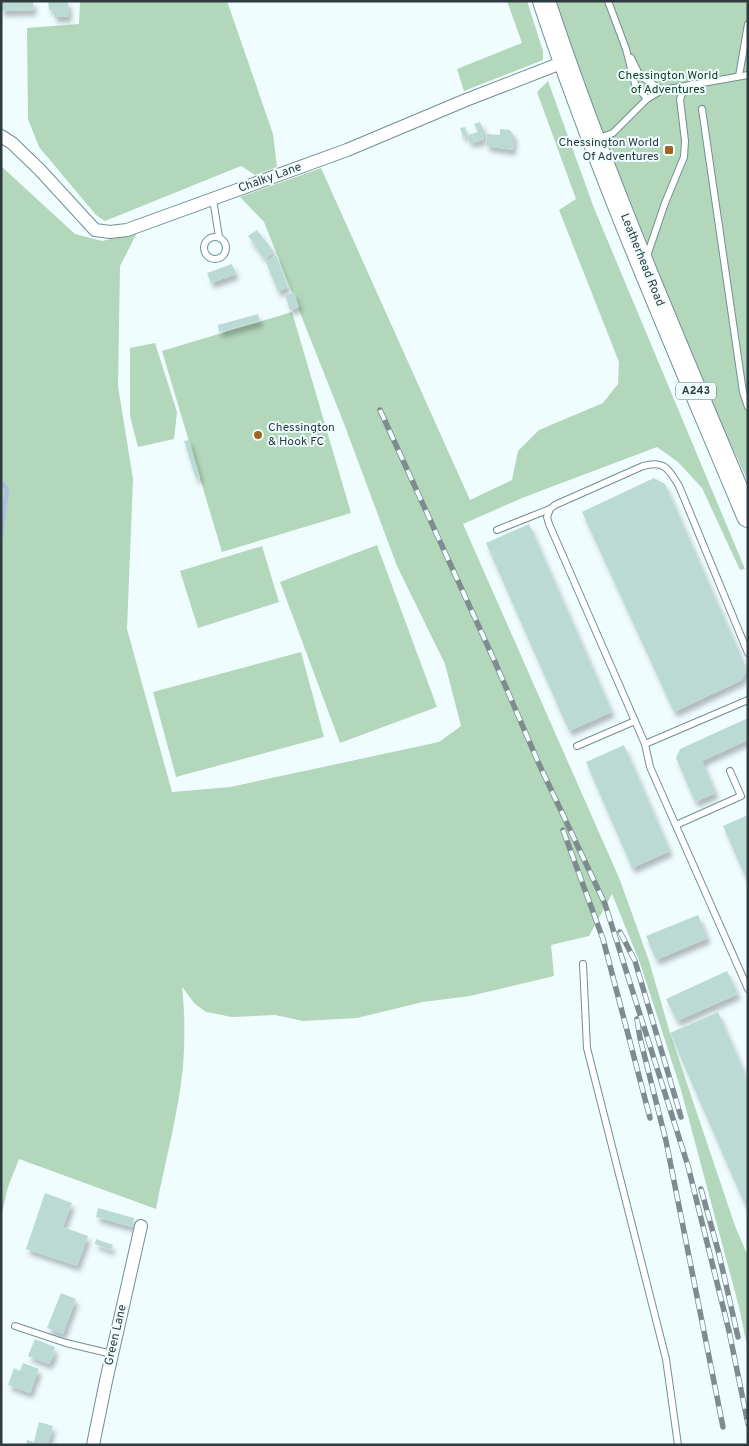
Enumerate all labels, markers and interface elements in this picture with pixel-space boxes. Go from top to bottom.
park label: Chessington World of Adventures [618,68,718,98]
place label: Chessington World Of Adventures [559,135,659,165]
marker: Chessington World Of Adventures [663,144,675,156]
street label: Chalky Lane [236,159,304,197]
street label: Leatherhead Road [616,211,668,309]
road number: A243 [676,382,716,400]
place label: Chessington & Hook FC [268,420,335,450]
marker: Chessington & Hook FC [252,429,264,441]
street label: Green Lane [101,1303,131,1367]

